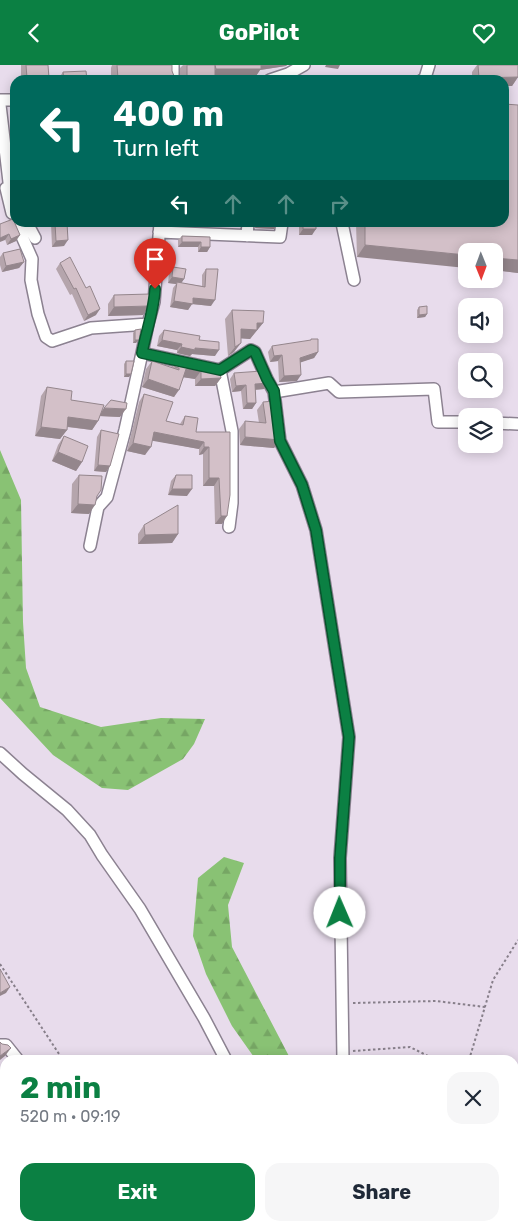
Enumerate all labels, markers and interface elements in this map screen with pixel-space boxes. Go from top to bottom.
icon: back [20,19,48,47]
text: GoPilot [219,19,299,46]
icon: heart [470,19,498,47]
text: 400 m [113,93,224,135]
icon: left [30,95,95,160]
text: Turn left [113,135,199,162]
icon: left [166,190,194,218]
icon: ahead [219,190,247,218]
icon: ahead [272,190,300,218]
icon: right [325,190,353,218]
pin [134,238,176,289]
north arrow [458,243,502,287]
map controls [458,243,503,453]
icon: arrive [141,245,169,273]
button: sound [458,298,503,343]
button: search [458,353,503,398]
button: layers [458,408,503,453]
position arrow [313,886,365,938]
text: 2 min [20,1070,101,1106]
button: close [447,1072,499,1124]
text: 520 m · 09:19 [20,1107,120,1126]
button: Exit [20,1163,255,1221]
button: Share [265,1163,499,1221]

